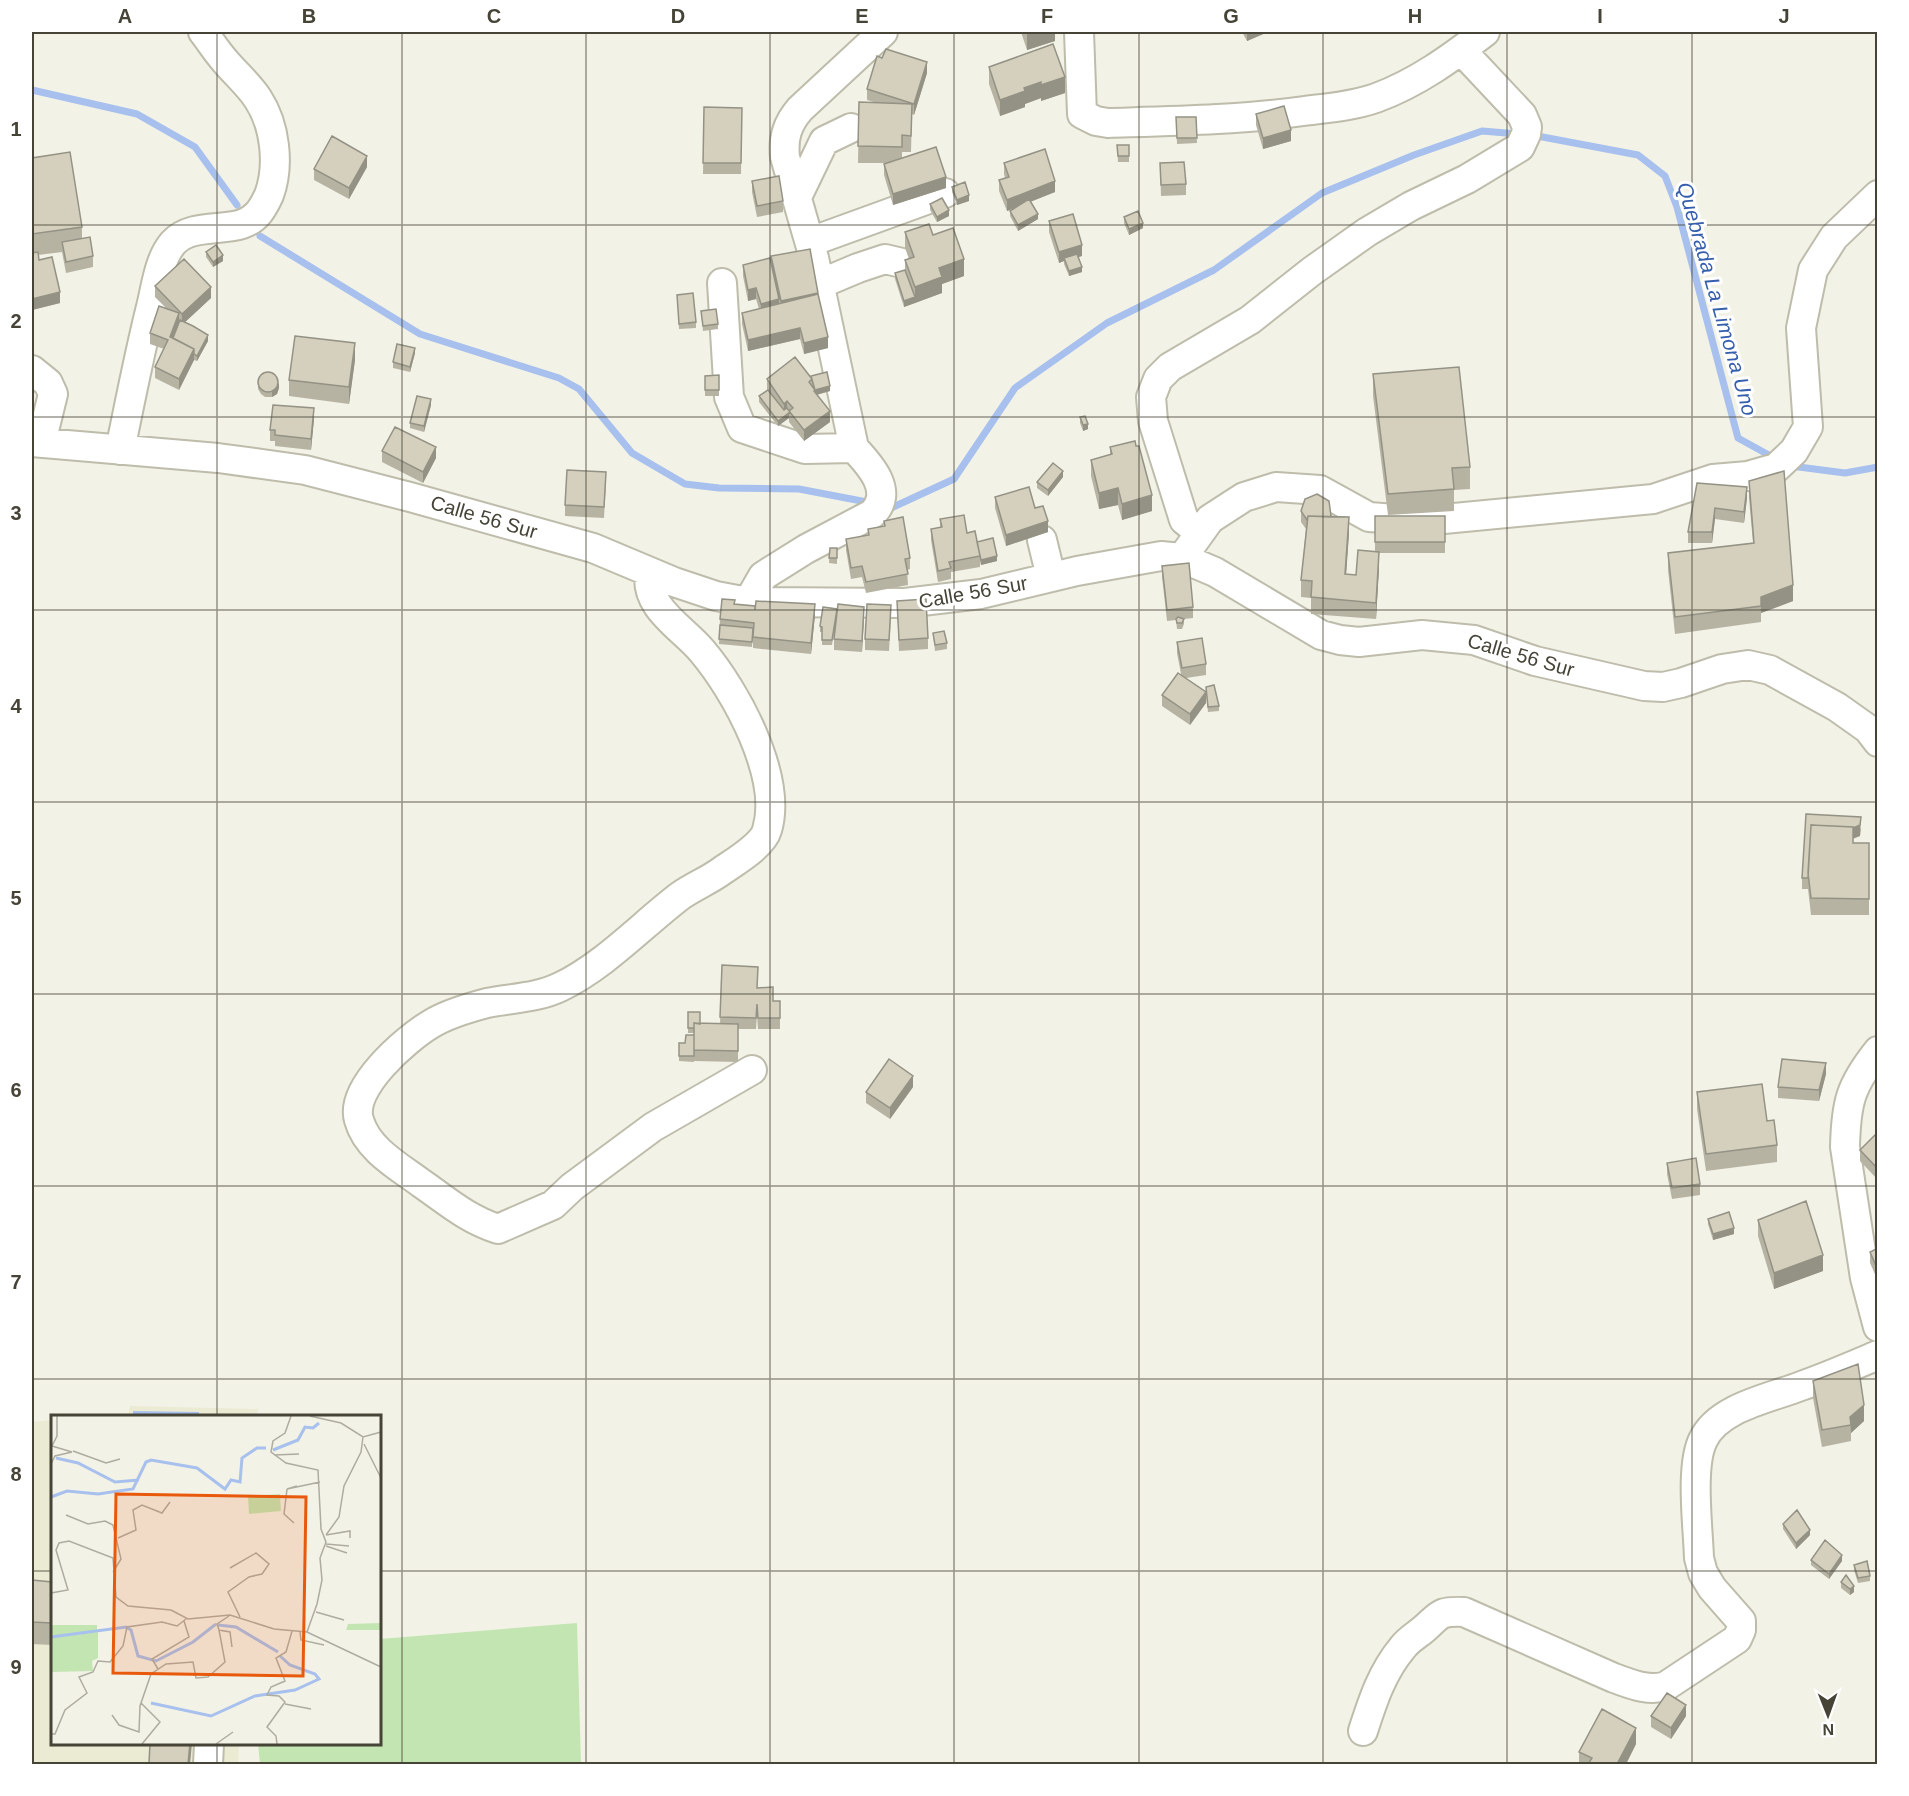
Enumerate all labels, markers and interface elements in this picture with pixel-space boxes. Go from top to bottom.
text: A [118,5,132,27]
text: B [302,5,316,27]
text: C [487,5,501,27]
text: D [671,5,685,27]
text: E [855,5,869,27]
text: F [1041,5,1053,27]
text: G [1223,5,1239,27]
text: H [1408,5,1422,27]
text: I [1597,5,1603,27]
text: J [1778,5,1790,27]
text: 1 [10,118,22,140]
water label: Quebrada La Limona Uno [1673,180,1762,418]
text: 2 [10,310,22,332]
street label: Calle 56 Sur [428,491,540,543]
text: 3 [10,502,22,524]
street label: Calle 56 Sur [917,572,1029,612]
street label: Calle 56 Sur [1465,629,1577,681]
text: 4 [10,695,22,717]
text: 5 [10,887,22,909]
text: 6 [10,1079,22,1101]
text: 7 [10,1271,22,1293]
inset map [51,1415,381,1745]
text: 8 [10,1463,22,1485]
text: 9 [10,1656,22,1678]
north arrow [1798,1685,1858,1745]
text: N [1822,1721,1834,1738]

